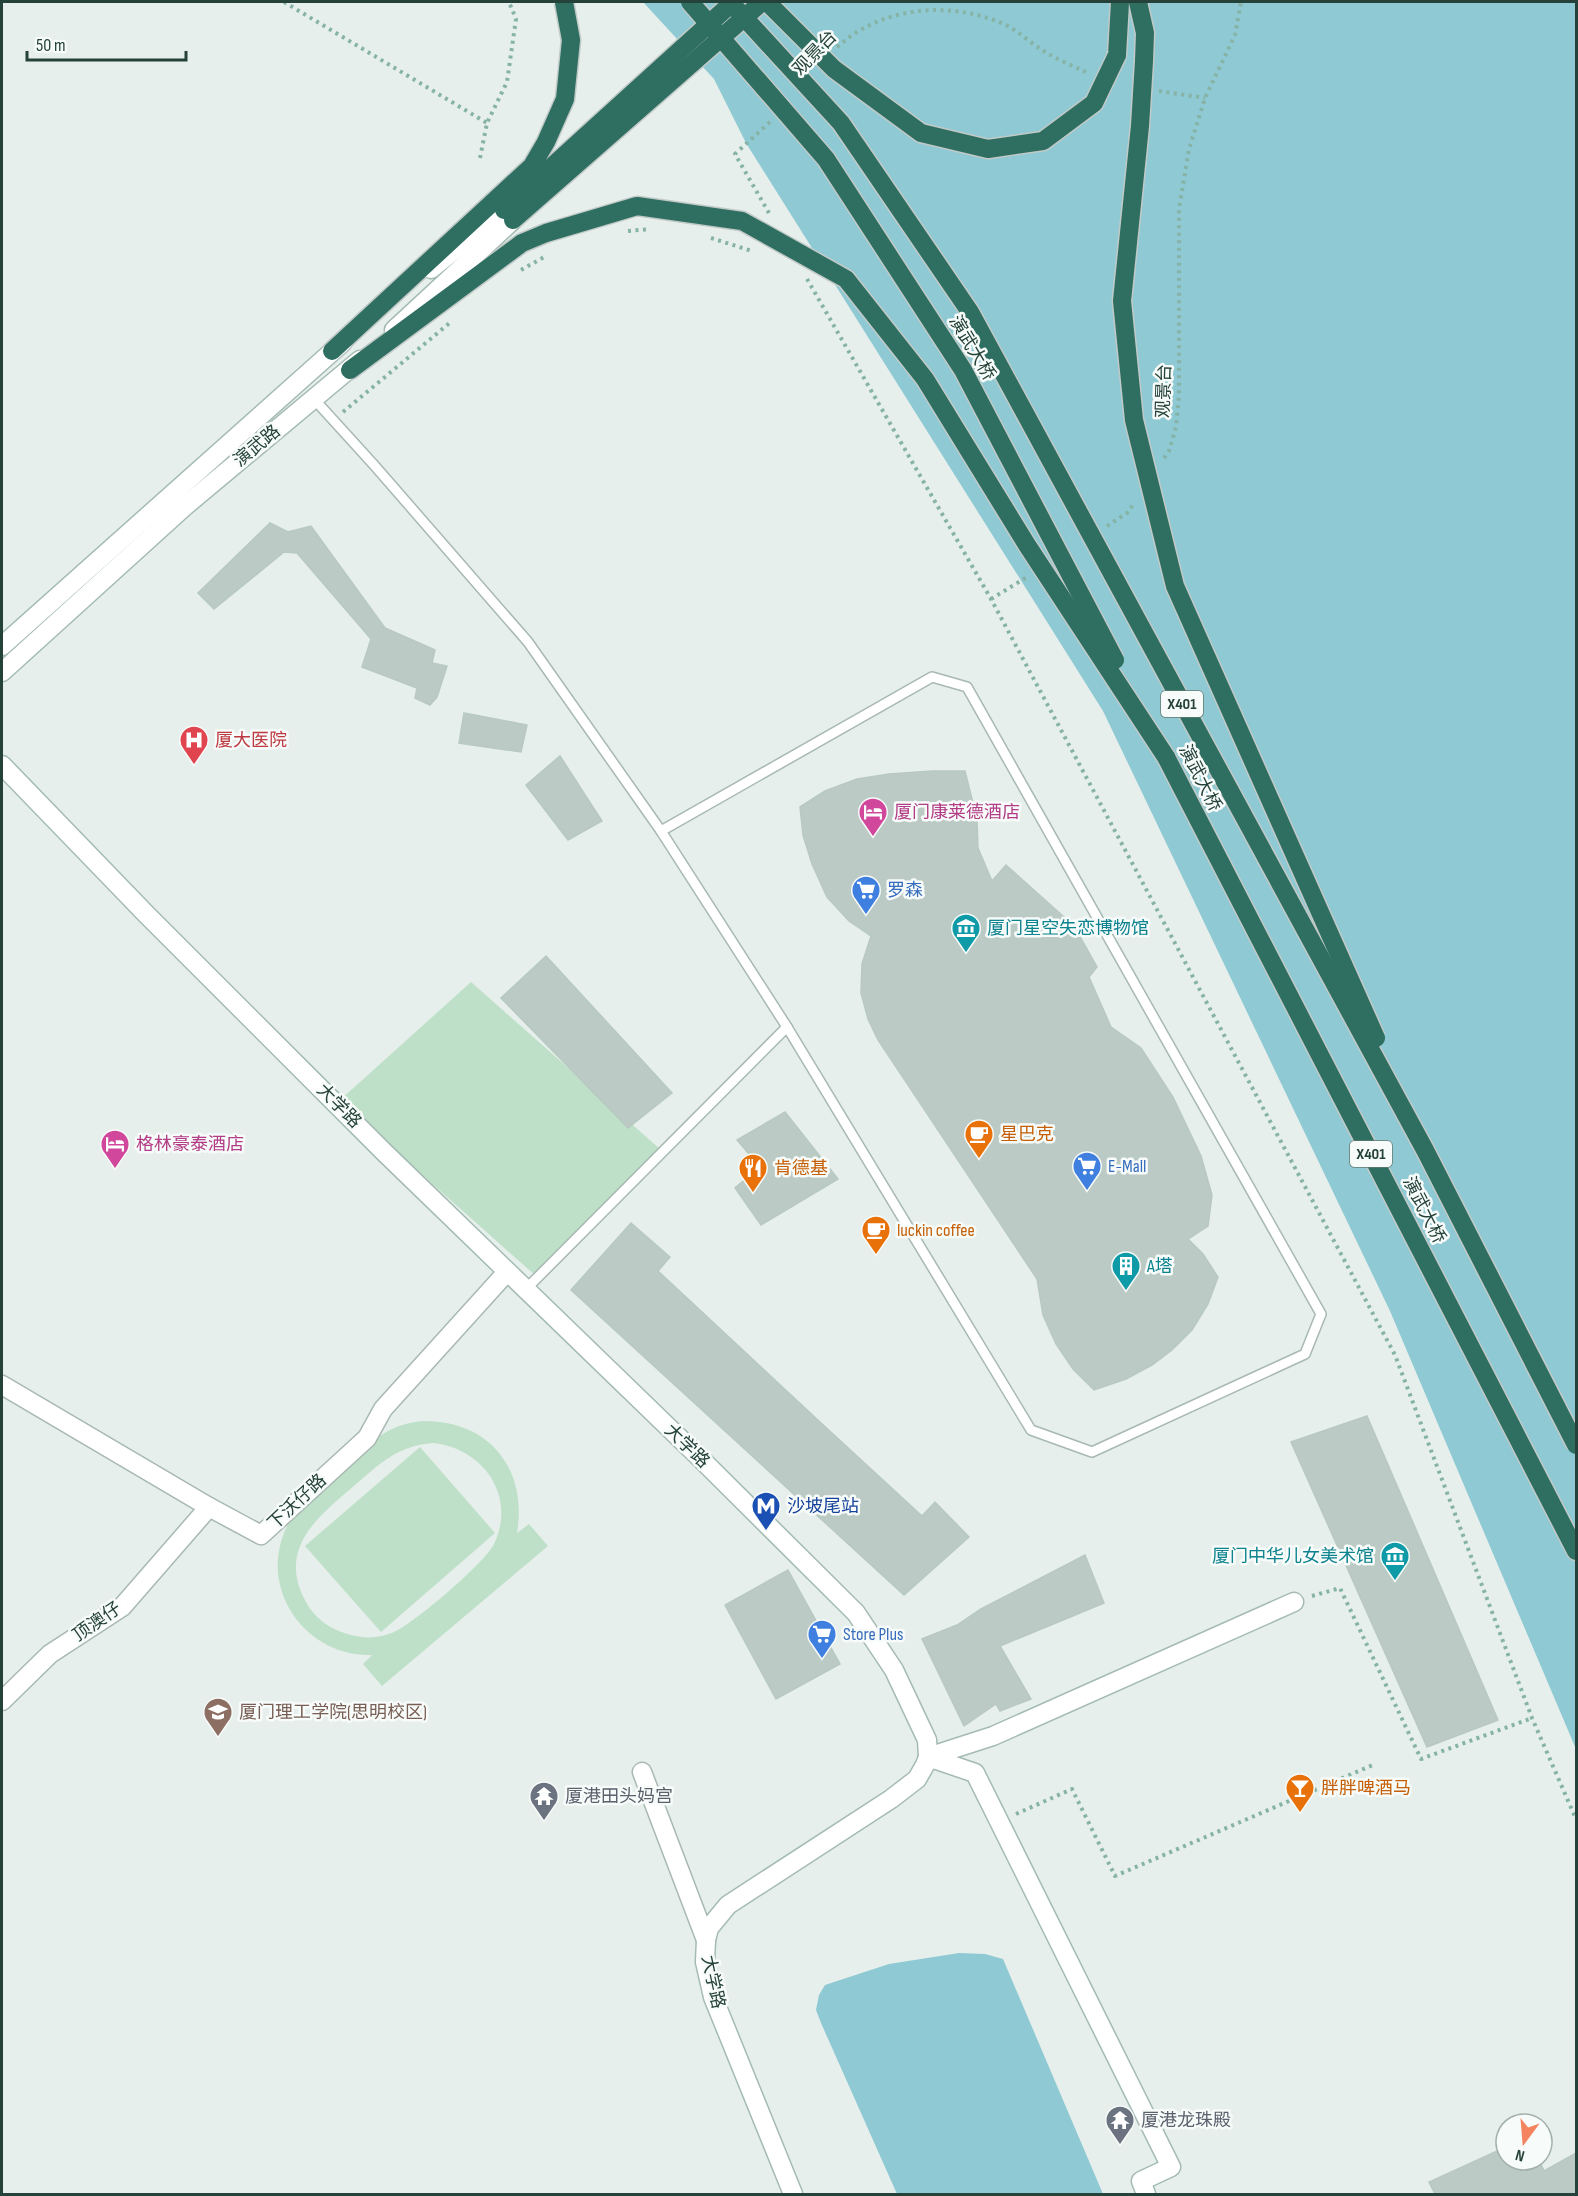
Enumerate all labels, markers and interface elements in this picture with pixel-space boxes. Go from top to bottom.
scale bar [27,24,186,62]
street label: 观景台 [789,26,841,80]
text: 50 m [36,35,66,56]
street label: 演武大桥 [944,312,1000,384]
street label: 观景台 [1153,364,1175,418]
street label: 演武路 [230,421,284,471]
road number: X401 [1161,691,1203,717]
hospital icon: 厦大医院 [178,724,210,766]
place label: 厦大医院 [215,730,287,751]
street label: 演武大桥 [1174,741,1226,815]
hotel icon: 厦门康莱德酒店 [857,796,889,838]
place label: 厦门康莱德酒店 [894,802,1020,823]
supermarket icon: 罗森 [850,874,882,916]
place label: 罗森 [887,880,923,901]
museum icon: 厦门星空失恋博物馆 [950,912,982,954]
place label: 厦门星空失恋博物馆 [987,918,1149,939]
street label: 大学路 [312,1079,366,1133]
cafe icon: 星巴克 [963,1118,995,1160]
place label: 星巴克 [1000,1124,1054,1145]
hotel icon: 格林豪泰酒店 [99,1128,131,1170]
place label: 格林豪泰酒店 [136,1134,244,1155]
road number: X401 [1350,1141,1392,1167]
supermarket icon: E-Mall [1071,1150,1103,1192]
restaurant icon: 肯德基 [737,1152,769,1194]
place label: E-Mall [1108,1156,1146,1177]
place label: 肯德基 [774,1158,828,1179]
street label: 演武大桥 [1398,1173,1450,1247]
cafe icon: luckin coffee [860,1214,892,1256]
place label: luckin coffee [897,1220,975,1241]
building icon: A塔 [1110,1250,1142,1292]
place label: A塔 [1146,1256,1173,1277]
street label: 大学路 [660,1420,714,1472]
street label: 下沃仔路 [264,1470,330,1534]
metro station icon: 沙坡尾站 [750,1490,782,1532]
place label: 沙坡尾站 [787,1496,859,1517]
museum icon: 厦门中华儿女美术馆 [1379,1540,1411,1582]
place label: 厦门中华儿女美术馆 [1212,1546,1374,1567]
street label: 顶澳仔 [69,1598,125,1646]
supermarket icon: Store Plus [806,1618,838,1660]
place label: Store Plus [843,1624,903,1645]
school or university icon: 厦门理工学院(思明校区) [202,1696,234,1738]
place label: 厦门理工学院(思明校区) [239,1702,427,1723]
bar icon: 胖胖啤酒马 [1284,1772,1316,1814]
place label: 胖胖啤酒马 [1321,1778,1411,1799]
temple icon: 厦港田头妈宫 [528,1780,560,1822]
place label: 厦港田头妈宫 [565,1786,673,1807]
street label: 大学路 [697,1953,729,2011]
temple icon: 厦港龙珠殿 [1104,2104,1136,2146]
place label: 厦港龙珠殿 [1141,2110,1231,2131]
north arrow [1494,2112,1554,2172]
text: N [1514,2145,1527,2165]

